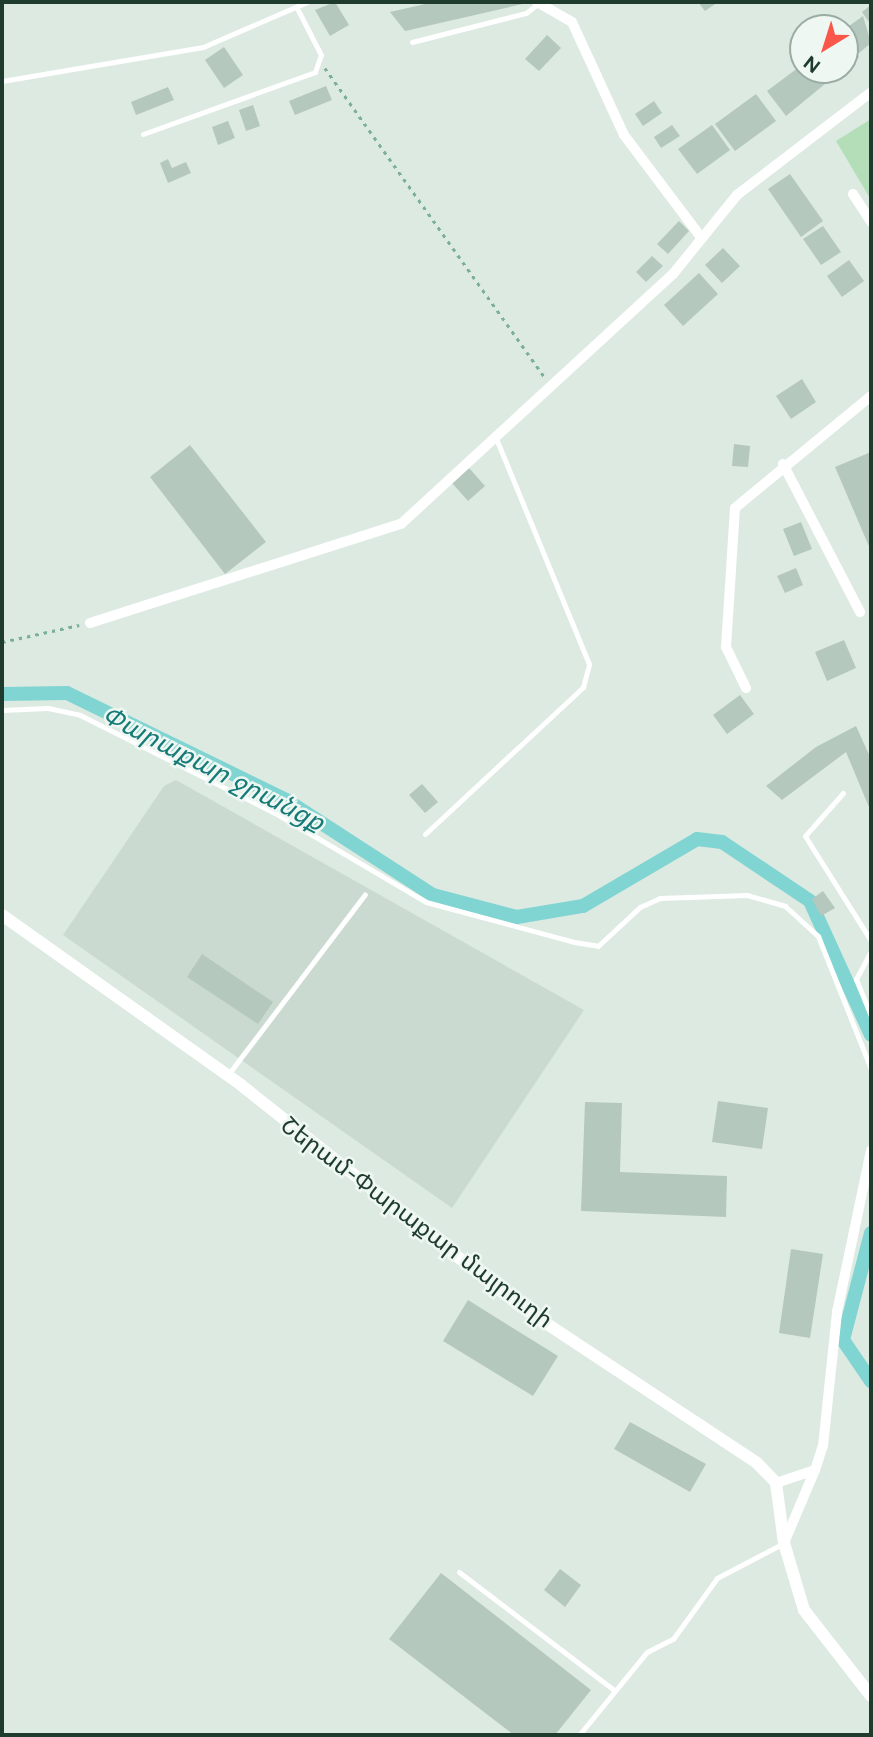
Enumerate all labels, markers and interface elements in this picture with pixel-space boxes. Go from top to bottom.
north arrow [789,14,859,84]
text: N [799,51,825,78]
water label: Փարաքար ջրանցք [97,699,329,839]
street label: Շերամ-Փարաքար մայրուղի [275,1110,559,1334]

